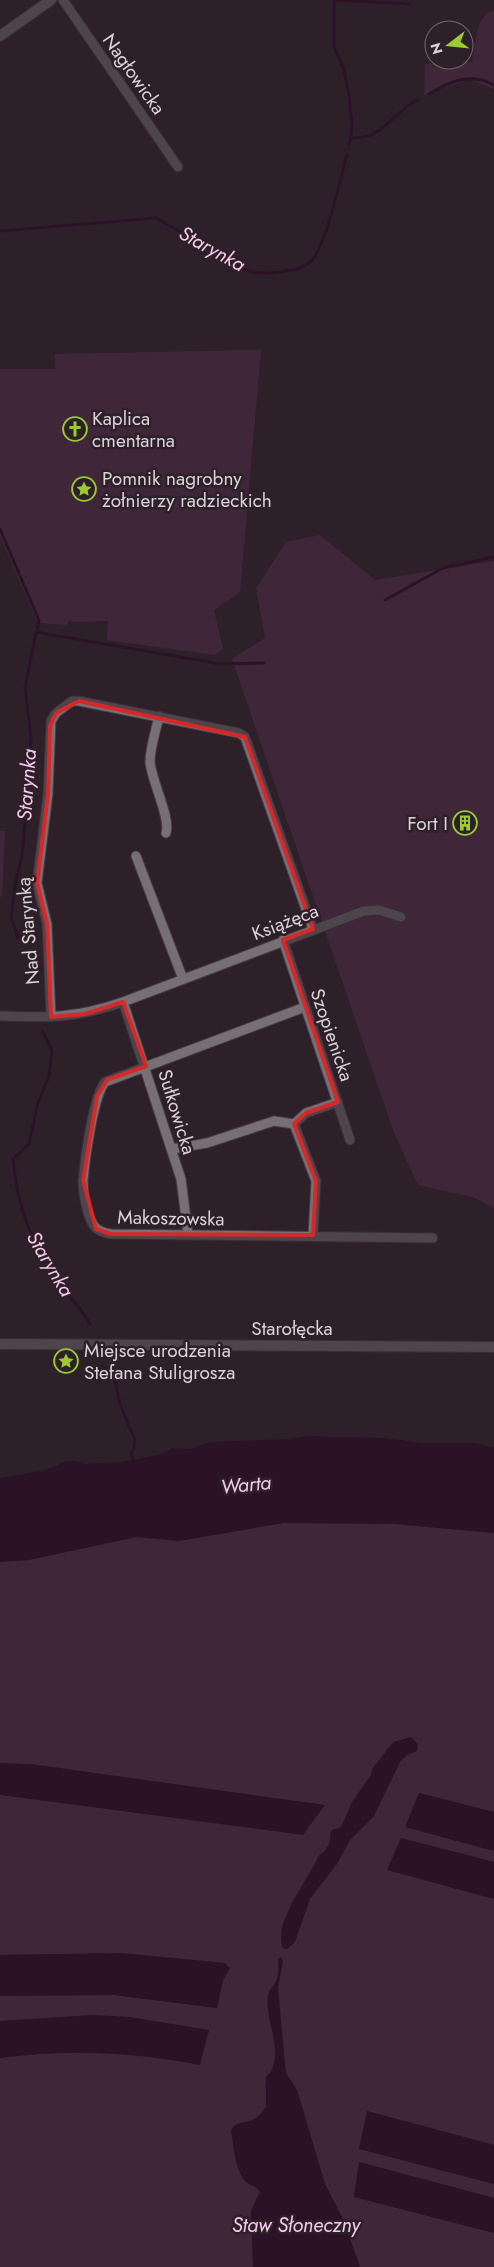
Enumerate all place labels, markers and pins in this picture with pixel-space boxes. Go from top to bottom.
place label: Kaplica cmentarna [92,405,175,454]
church icon: Kaplica cmentarna [62,416,88,442]
place label: Pomnik nagrobny żołnierzy radzieckich [102,465,272,514]
place icon: Pomnik nagrobny żołnierzy radzieckich [71,476,97,502]
place label: Fort I [407,810,448,837]
building icon: Fort I [452,810,478,836]
place label: Miejsce urodzenia Stefana Stuligrosza [84,1337,235,1386]
place icon: Miejsce urodzenia Stefana Stuligrosza [53,1348,79,1374]

